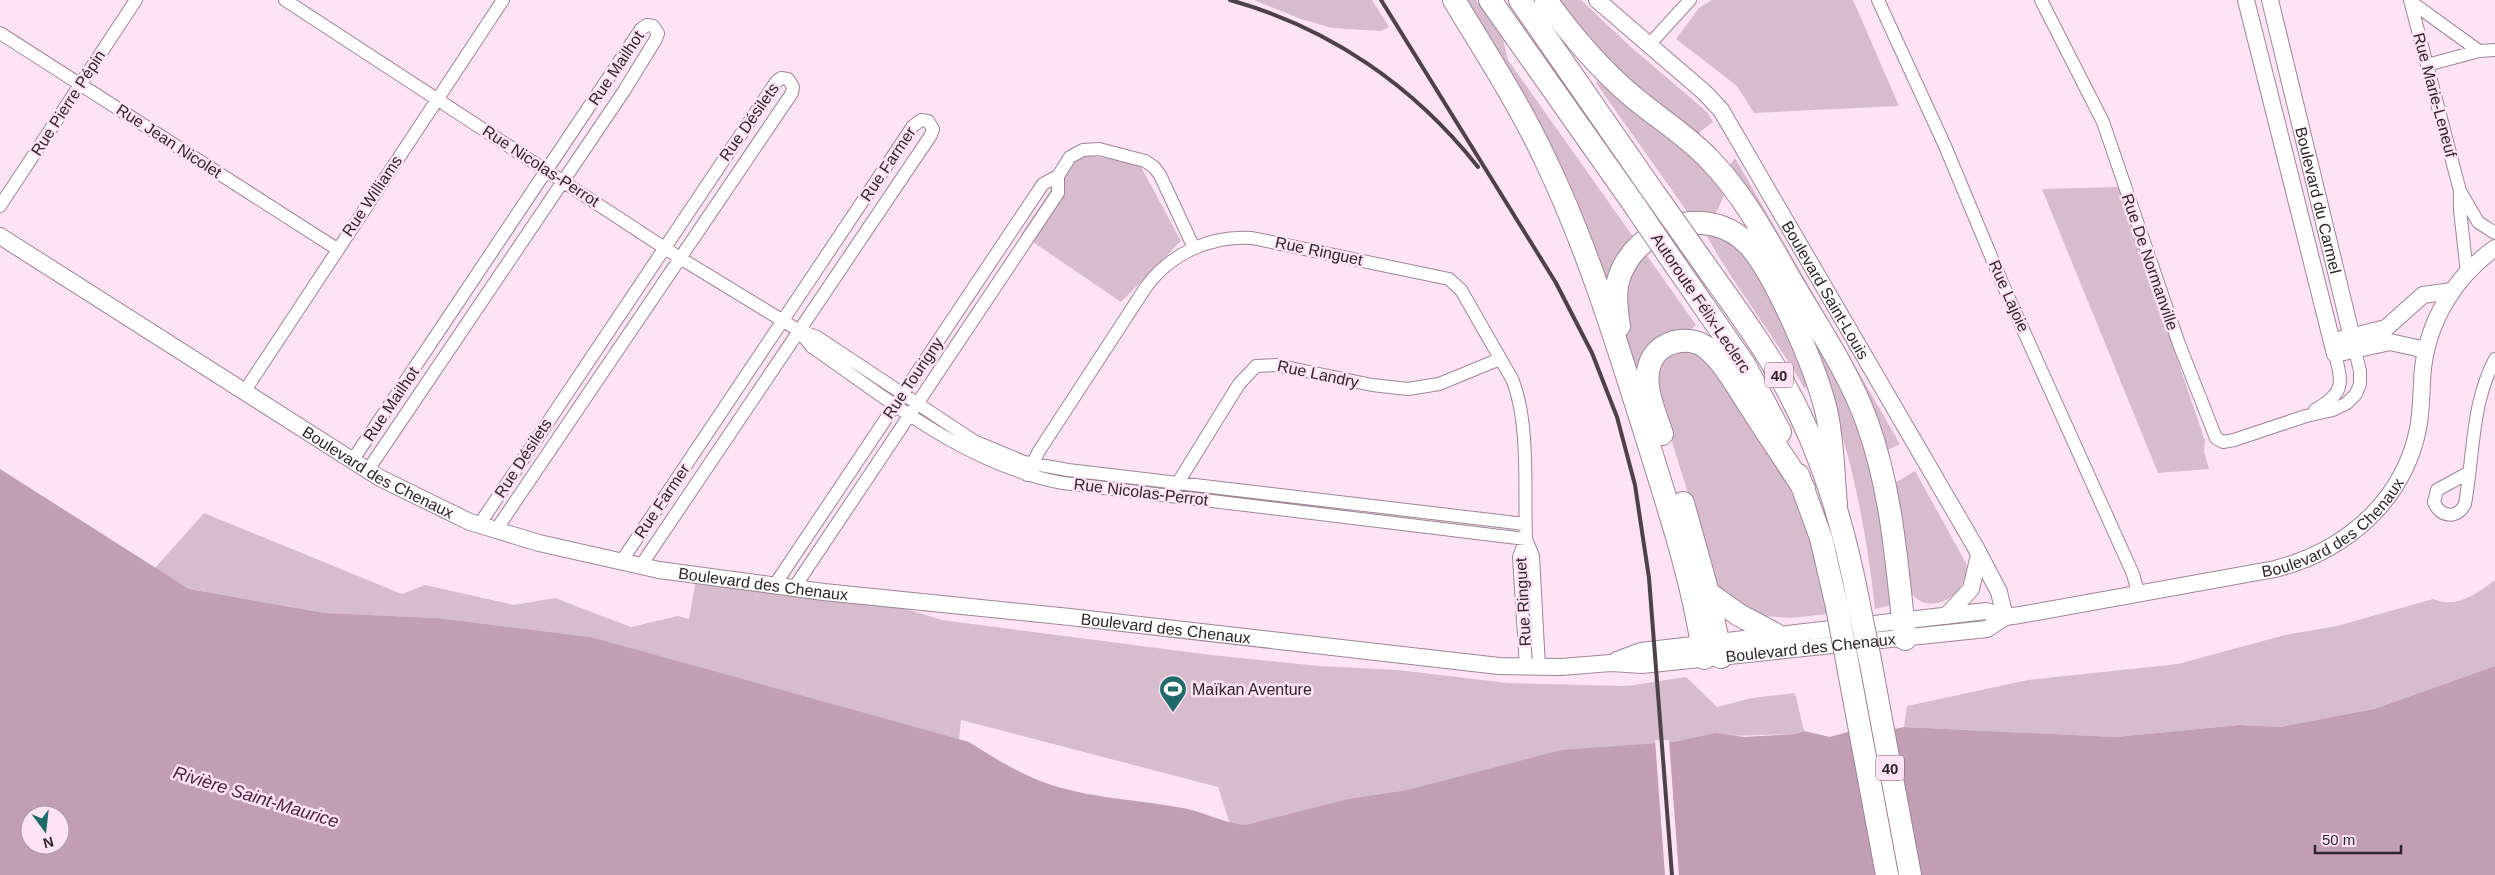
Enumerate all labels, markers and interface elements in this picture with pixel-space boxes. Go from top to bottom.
street label: Rue Mailhot [585,27,647,108]
street label: Rue Marie-Leneuf [2410,31,2460,160]
street label: Rue Pierre Pépin [28,47,108,159]
street label: Rue Désilets [716,80,782,164]
street label: Rue Jean Nicolet [113,101,225,182]
street label: Rue Nicolas-Perrot [480,122,603,210]
street label: Rue Farmer [857,123,919,204]
street label: Boulevard du Carmel [2293,125,2345,275]
street label: Rue Williams [339,153,405,239]
street label: Rue De Normanville [2119,192,2181,333]
street label: Boulevard Saint-Louis [1779,218,1872,362]
street label: Autoroute Félix-Leclerc [1648,230,1754,376]
street label: Rue Ringuet [1274,233,1365,269]
street label: Rue Lajoie [1986,258,2032,334]
street label: Rue Tourigny [880,334,946,422]
street label: Rue Landry [1276,357,1360,391]
road number: 40 [1765,362,1793,388]
street label: Rue Mailhot [360,363,422,444]
street label: Rue Désilets [491,415,555,501]
street label: Boulevard des Chenaux [300,423,456,521]
street label: Rue Farmer [631,460,693,541]
street label: Rue Nicolas-Perrot [1073,475,1210,509]
street label: Boulevard des Chenaux [2260,475,2406,580]
street label: Rue Ringuet [1512,557,1534,647]
street label: Boulevard des Chenaux [677,564,849,603]
street label: Boulevard des Chenaux [1080,610,1252,646]
street label: Boulevard des Chenaux [1725,630,1896,665]
sports icon: Maïkan Aventure [1158,674,1188,713]
place label: Maïkan Aventure [1192,681,1312,698]
road number: 40 [1876,756,1904,780]
water label: Rivière Saint-Maurice [171,762,341,832]
north arrow [20,805,70,855]
scale bar [2315,822,2401,854]
text: 50 m [2322,831,2355,848]
text: N [41,834,55,852]

